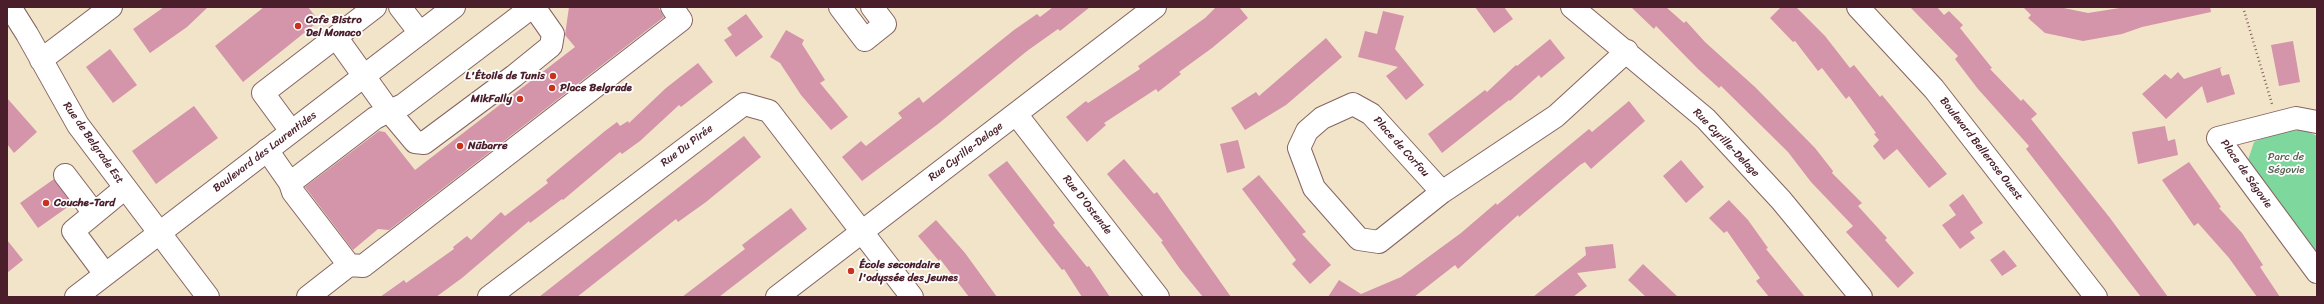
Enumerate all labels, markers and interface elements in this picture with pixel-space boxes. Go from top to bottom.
place label: Cafe Bistro Del Monaco [306,13,362,39]
marker: Cafe Bistro Del Monaco [293,21,303,31]
place label: L'Étoile de Tunis [466,69,545,83]
marker: L'Étoile de Tunis [548,71,558,81]
place label: Place Belgrade [560,81,632,95]
marker: Place Belgrade [547,83,557,93]
place label: MikFally [471,92,512,106]
marker: MikFally [515,94,525,104]
street label: Boulevard Bellerose Ouest [1937,95,2025,203]
street label: Rue de Belgrade Est [60,100,126,186]
street label: Rue Cyrille-Delage [1690,106,1762,180]
street label: Boulevard des Laurentides [211,109,319,195]
street label: Place de Corfou [1370,114,1432,180]
street label: Rue Cyrille-Delage [926,120,1006,184]
street label: Rue Du Pirée [658,122,716,170]
street label: Place de Ségovie [2217,137,2275,211]
place label: Nūbarre [468,139,508,153]
marker: Nūbarre [455,141,465,151]
park label: Parc de Ségovie [2267,150,2305,176]
street label: Rue D'Ostende [1060,173,1114,237]
place label: Couche-Tard [54,196,115,210]
marker: Couche-Tard [41,198,51,208]
place label: École secondaire l'odyssée des jeunes [859,258,958,284]
marker: École secondaire l'odyssée des jeunes [846,266,856,276]

